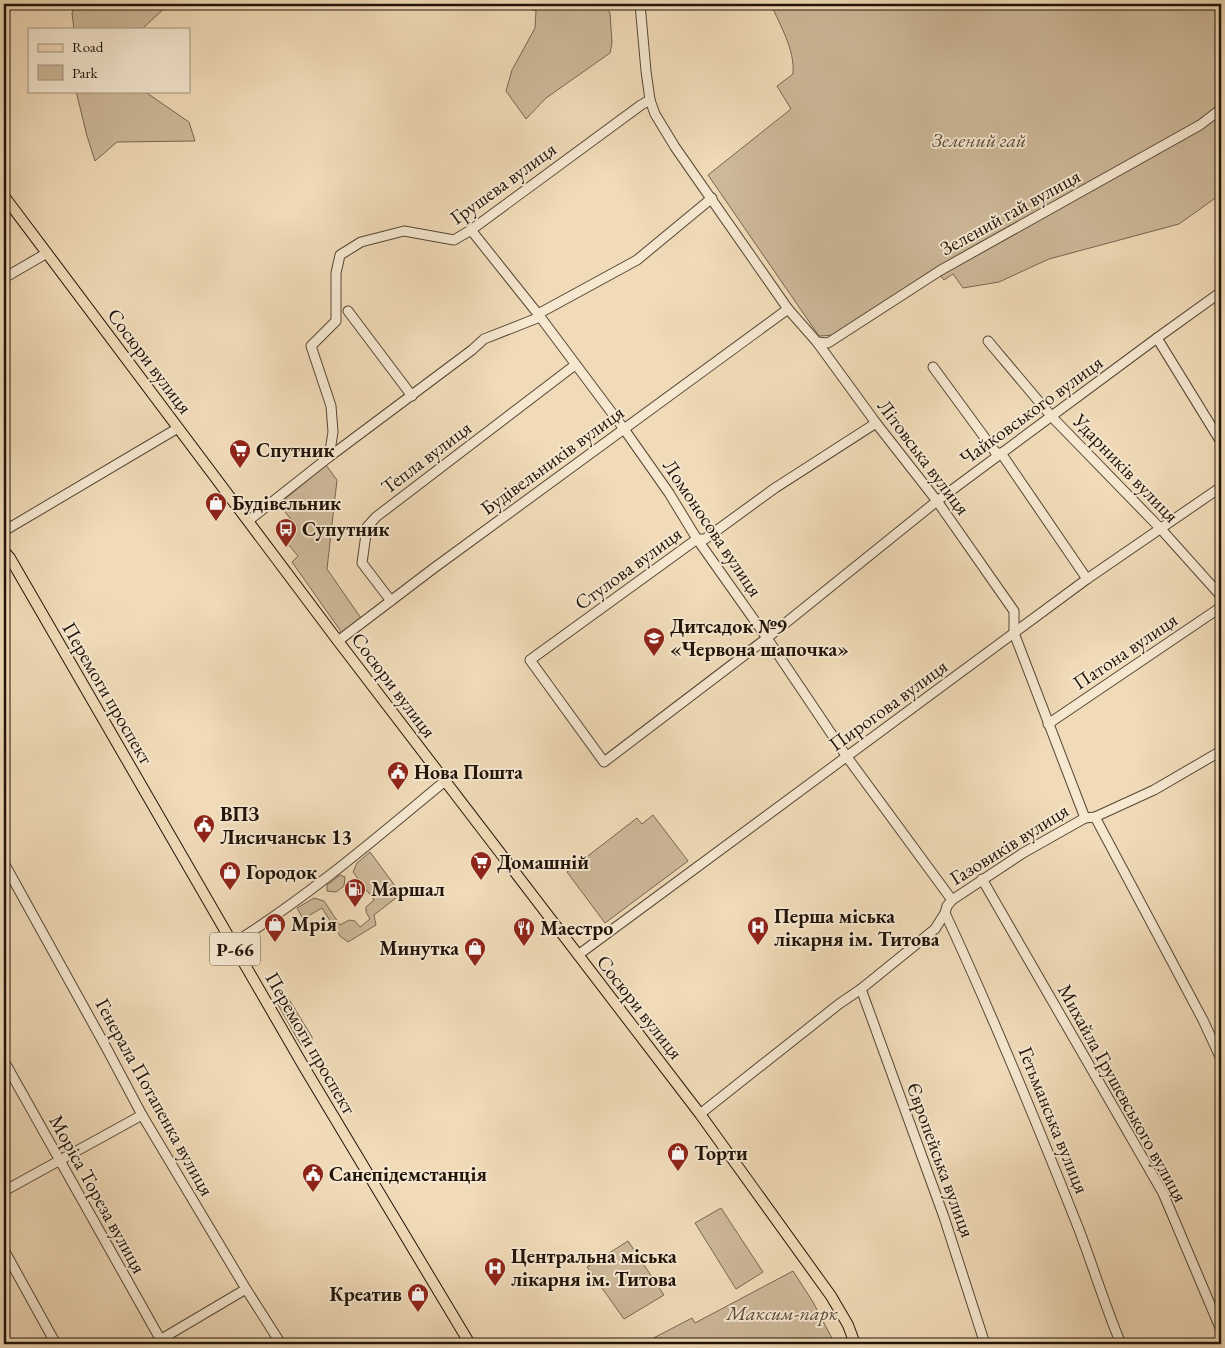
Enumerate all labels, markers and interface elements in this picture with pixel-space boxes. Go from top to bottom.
legend [28,28,190,92]
text: Road [72,37,104,56]
text: Park [72,63,99,82]
park label: Зелений гай [932,127,1026,153]
street label: Грушева вулиця [445,136,561,230]
street label: Зелений гай вулиця [935,163,1085,261]
street label: Сосюри вулиця [102,303,198,419]
street label: Чайковського вулиця [954,349,1108,471]
street label: Літовська вулиця [872,394,976,520]
street label: Будівельників вулиця [475,399,629,521]
street label: Ударників вулиця [1067,407,1185,528]
street label: Тепла вулиця [376,415,476,499]
place label: Спутник [256,437,334,463]
supermarket icon: Спутник [228,438,252,469]
street label: Ломоносова вулиця [657,454,769,602]
place label: Будівельник [232,490,341,516]
shop icon: Будівельник [204,491,228,522]
place label: Супутник [302,516,390,542]
bus stop icon: Супутник [274,517,298,548]
street label: Стулова вулиця [569,520,687,616]
street label: Патона вулиця [1068,606,1182,696]
place label: Дитсадок №9 «Червона шапочка» [670,613,849,662]
street label: Перемоги проспект [57,617,159,769]
school or university icon: Дитсадок №9 «Червона шапочка» [642,626,666,657]
street label: Сосюри вулиця [346,627,442,743]
street label: Пирогова вулиця [823,653,953,757]
place label: Нова Пошта [414,759,523,785]
public building icon: Нова Пошта [386,760,410,791]
street label: Газовиків вулиця [945,797,1073,891]
place label: ВПЗ Лисичанськ 13 [220,801,352,850]
public building icon: ВПЗ Лисичанськ 13 [192,813,216,844]
place label: Домашній [497,849,589,875]
supermarket icon: Домашній [469,850,493,881]
place label: Городок [246,859,317,885]
shop icon: Городок [218,860,242,891]
place label: Маршал [371,876,445,902]
fuel station icon: Маршал [343,877,367,908]
place label: Перша міська лікарня ім. Титова [774,903,940,952]
place label: Мрія [291,911,337,937]
shop icon: Мрія [263,912,287,943]
place label: Маестро [540,915,613,941]
hospital icon: Перша міська лікарня ім. Титова [746,915,770,946]
restaurant icon: Маестро [512,916,536,947]
road number: Р-66 [210,932,260,966]
place label: Минутка [379,935,459,961]
shop icon: Минутка [463,936,487,967]
street label: Сосюри вулиця [591,949,689,1065]
street label: Перемоги проспект [260,967,362,1119]
street label: Михайла Грушевського вулиця [1052,979,1194,1207]
street label: Генерала Потапенка вулиця [90,994,220,1200]
street label: Гетьманська вулиця [1013,1043,1095,1197]
street label: Європейська вулиця [901,1079,981,1241]
street label: Моріса Тореза вулиця [44,1110,152,1278]
place label: Торти [694,1140,748,1166]
shop icon: Торти [666,1141,690,1172]
place label: Санепідемстанція [329,1161,487,1187]
public building icon: Санепідемстанція [301,1162,325,1193]
place label: Центральна міська лікарня ім. Титова [511,1243,677,1292]
hospital icon: Центральна міська лікарня ім. Титова [483,1256,507,1287]
place label: Креатив [330,1281,402,1307]
shop icon: Креатив [406,1282,430,1313]
park label: Максим-парк [725,1300,838,1326]

